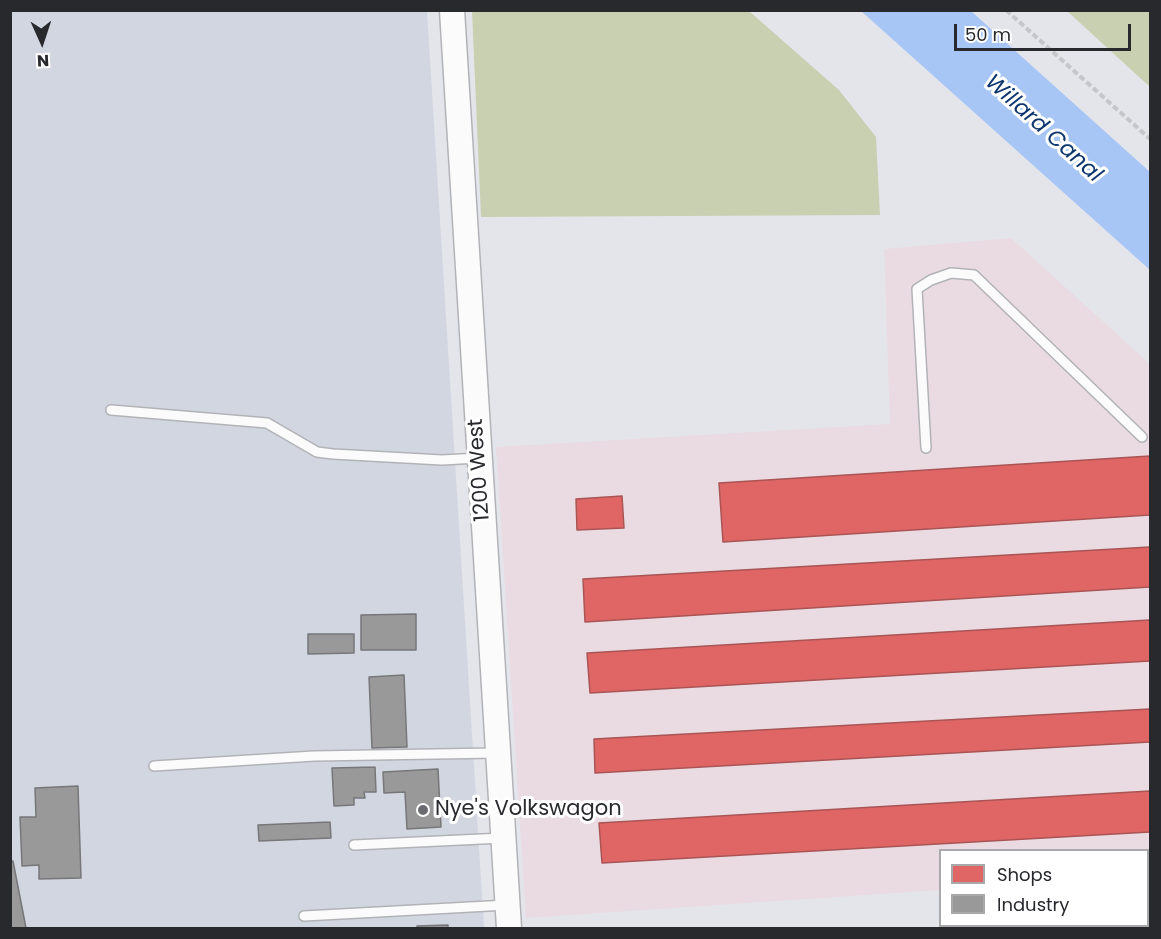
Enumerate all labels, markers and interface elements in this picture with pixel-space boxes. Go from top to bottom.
north arrow [12,12,72,72]
scale bar [957,12,1134,50]
text: 50 m [965,22,1011,47]
text: N [36,49,50,72]
water label: Willard Canal [979,70,1107,188]
street label: 1200 West [464,418,496,522]
place label: Nye's Volkswagon [435,797,622,823]
marker: Nye's Volkswagon [416,803,430,817]
legend [939,849,1149,927]
text: Shops [997,862,1052,887]
text: Industry [997,892,1069,917]

